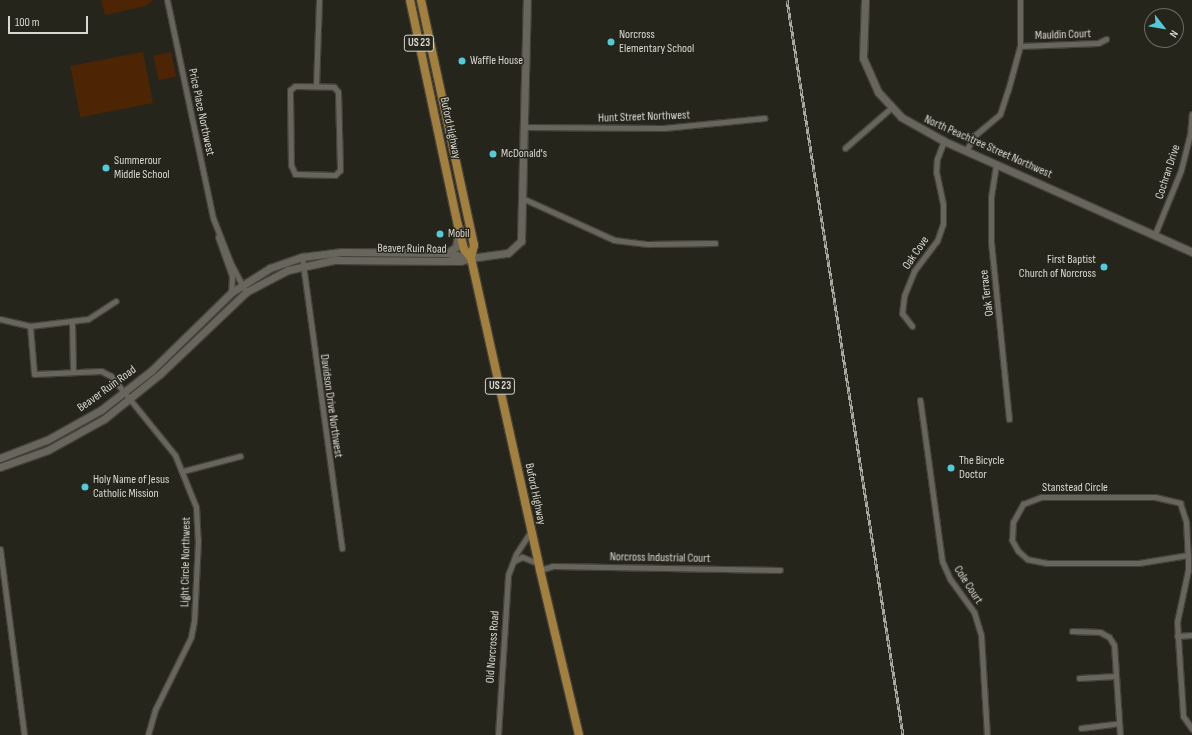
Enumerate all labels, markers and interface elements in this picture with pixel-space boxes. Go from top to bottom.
scale bar [10,8,90,34]
north arrow [1144,8,1184,48]
text: 100 m [15,15,40,30]
street label: Mauldin Court [1035,27,1091,43]
place label: Norcross Elementary School [619,28,694,56]
text: N [1167,28,1181,40]
road number: US 23 [403,34,435,52]
marker: Norcross Elementary School [606,37,616,47]
place label: Waffle House [470,54,523,68]
marker: Waffle House [457,56,467,66]
street label: Price Place Northwest [185,67,217,157]
street label: Buford Highway [436,96,464,160]
street label: Hunt Street Northwest [598,108,690,126]
street label: North Peachtree Street Northwest [922,112,1054,182]
street label: Cochran Drive [1152,143,1184,201]
place label: McDonald's [501,147,547,161]
marker: McDonald's [488,149,498,159]
place label: Summerour Middle School [114,154,170,182]
marker: Summerour Middle School [101,163,111,173]
place label: Mobil [448,227,470,241]
marker: Mobil [435,229,445,239]
street label: Oak Cove [900,234,932,272]
street label: Beaver Ruin Road [377,241,447,257]
place label: First Baptist Church of Norcross [1019,253,1096,281]
marker: First Baptist Church of Norcross [1099,262,1109,272]
street label: Oak Terrace [977,269,997,317]
street label: Davidson Drive Northwest [317,353,345,459]
street label: Beaver Ruin Road [75,363,139,415]
road number: US 23 [484,377,516,395]
place label: The Bicycle Doctor [959,454,1004,482]
street label: Buford Highway [521,462,549,526]
marker: The Bicycle Doctor [946,463,956,473]
place label: Holy Name of Jesus Catholic Mission [93,473,169,501]
street label: Stanstead Circle [1042,481,1108,495]
marker: Holy Name of Jesus Catholic Mission [80,482,90,492]
street label: Light Circle Northwest [178,517,194,607]
street label: Norcross Industrial Court [610,550,710,566]
street label: Cole Court [950,563,986,607]
street label: Old Norcross Road [483,610,503,684]

